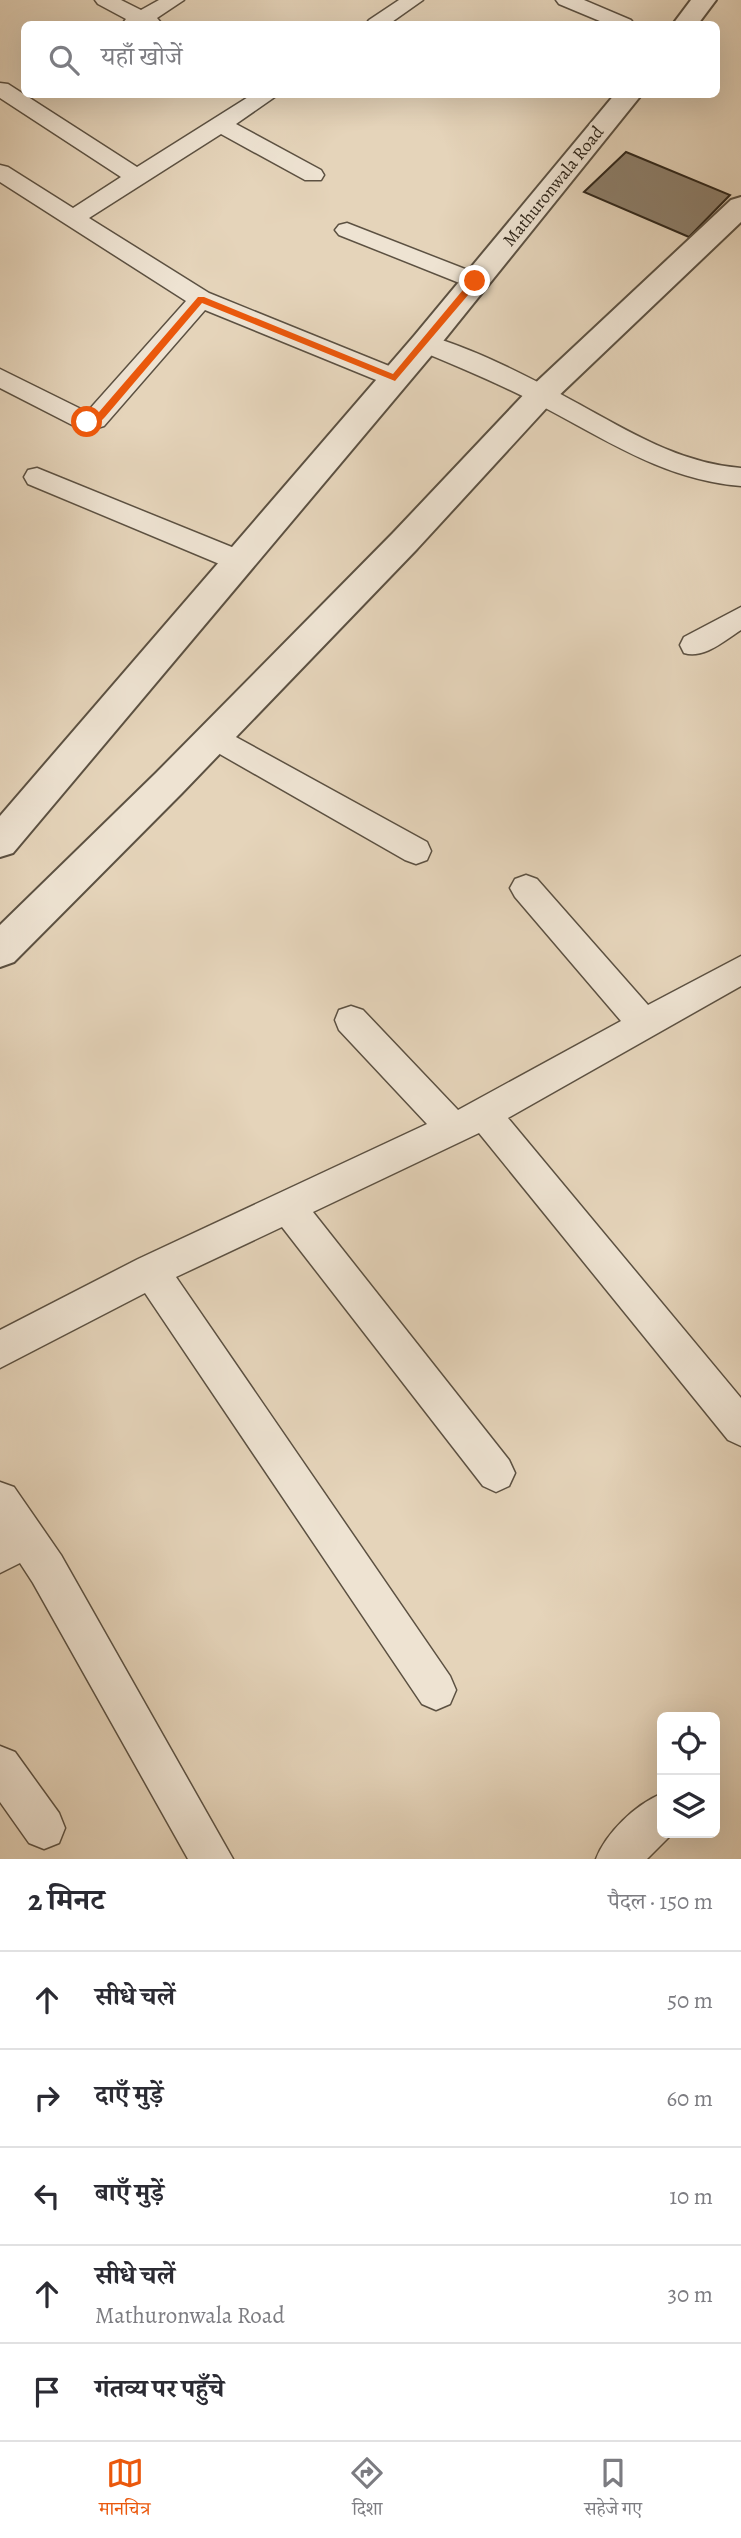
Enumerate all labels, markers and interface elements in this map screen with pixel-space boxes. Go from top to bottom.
search box [21,21,720,98]
text: यहाँ खोजें [101,39,182,74]
icon: search [45,41,83,79]
street label: Mathuronwala Road [497,120,609,251]
route end [459,265,490,296]
route start [71,406,102,437]
map controls [657,1712,720,1838]
button: locate [657,1712,720,1775]
button: layers [657,1775,720,1838]
text: 2 मिनट [28,1880,105,1920]
text: पैदल · 150 m [608,1886,713,1917]
text: सीधे चलें [95,1979,175,2014]
icon: ahead [28,1981,66,2019]
text: 50 m [667,1985,713,2016]
text: दाएँ मुड़ें [95,2077,163,2112]
icon: right [28,2079,66,2117]
text: 60 m [666,2083,713,2114]
text: बाएँ मुड़ें [95,2175,164,2210]
icon: left [28,2177,66,2215]
text: 10 m [669,2181,713,2212]
text: सीधे चलें [95,2258,175,2293]
icon: ahead [28,2275,66,2313]
text: 30 m [667,2279,713,2310]
text: Mathuronwala Road [95,2300,285,2331]
text: गंतव्य पर पहुँचे [95,2371,224,2406]
icon: arrive [28,2373,66,2411]
tab: मानचित्र [99,2454,150,2527]
tab: दिशा [348,2454,386,2527]
tab: सहेजे गए [584,2454,642,2527]

